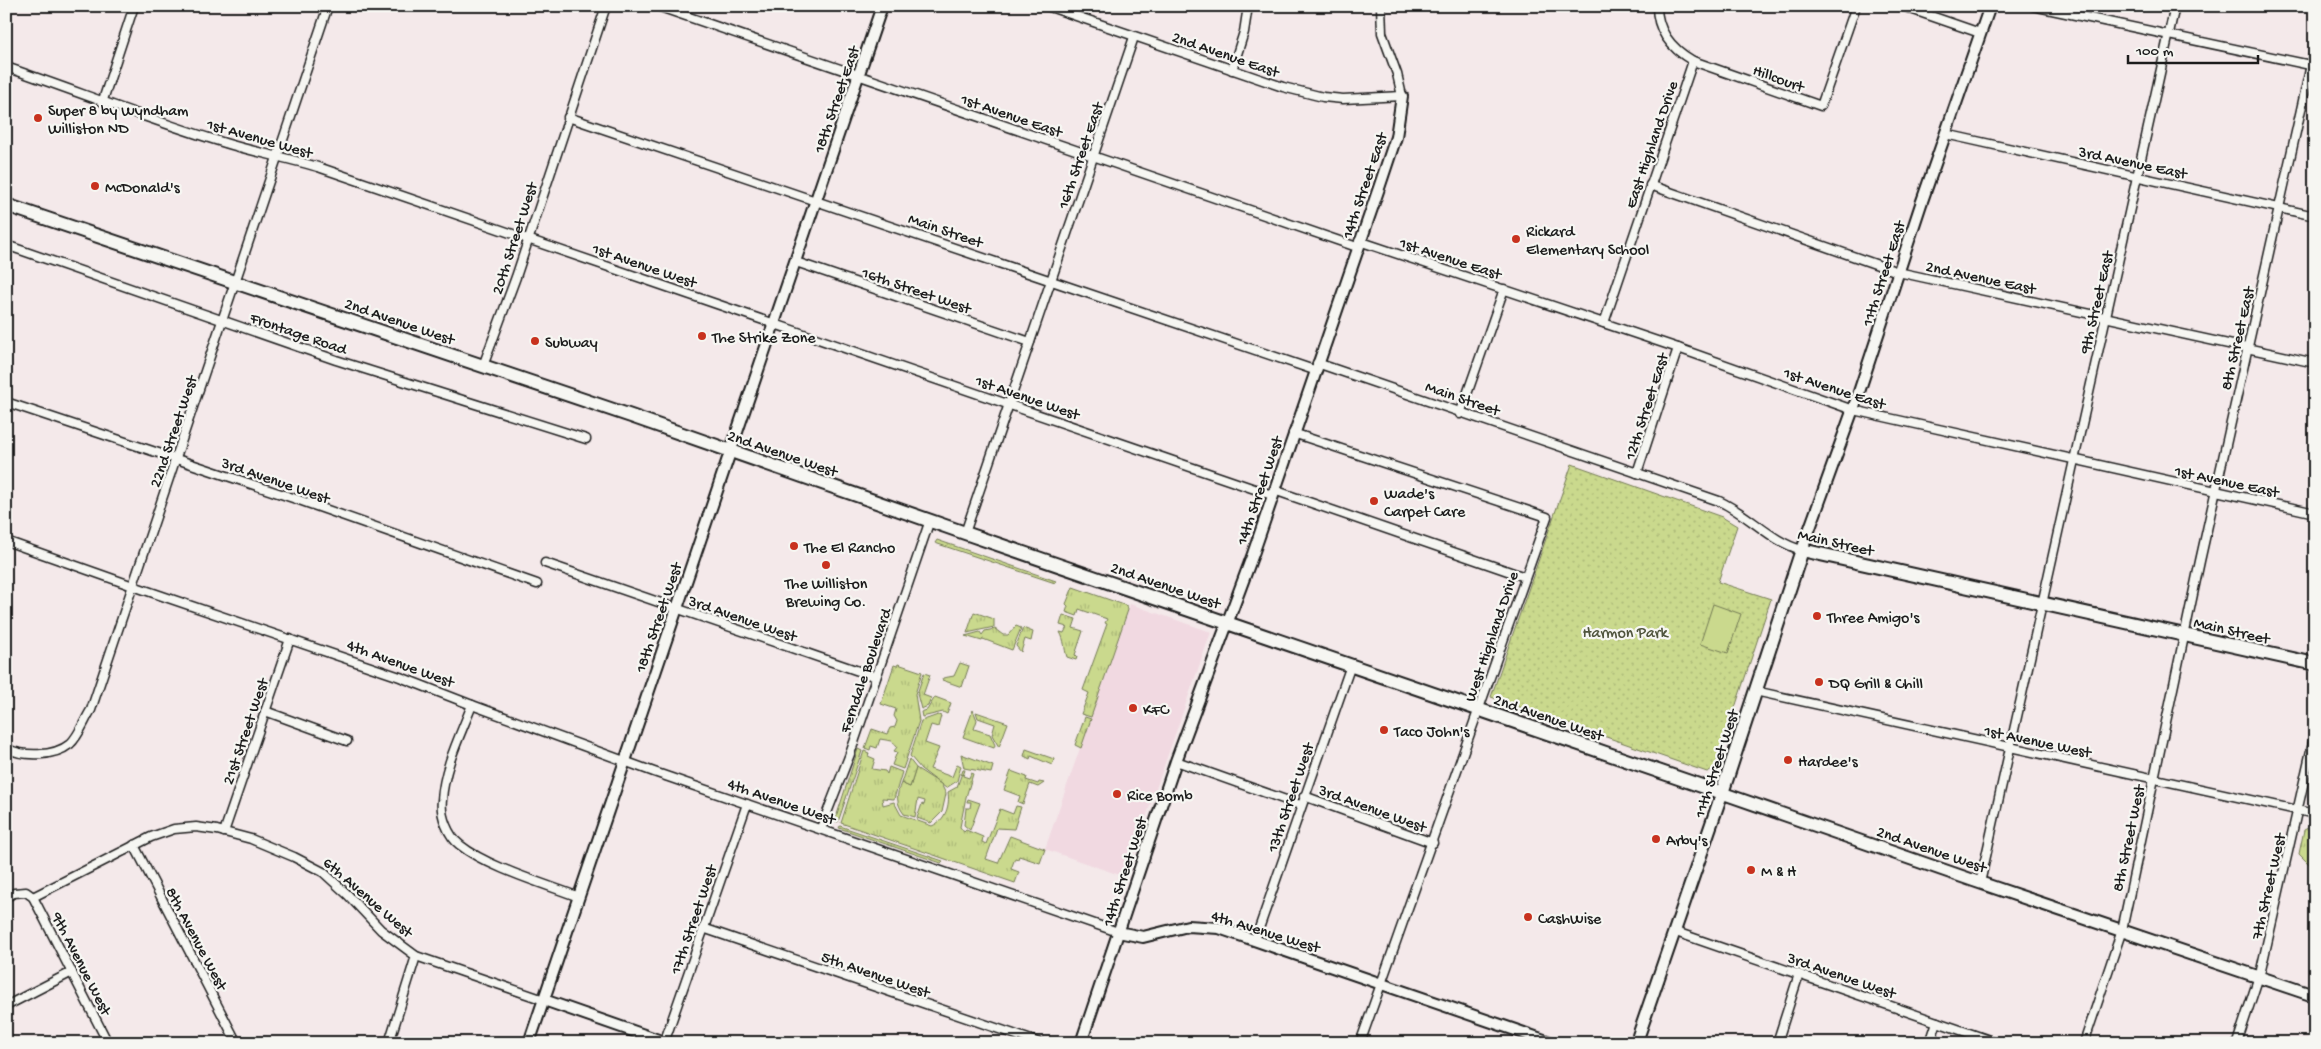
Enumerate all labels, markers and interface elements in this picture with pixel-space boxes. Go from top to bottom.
street label: 2nd Avenue East [1169,29,1282,84]
scale bar [2128,32,2258,64]
street label: 18th Street East [811,43,866,157]
text: 100 m [2135,43,2174,61]
street label: Hillcourt [1750,62,1807,99]
street label: East Highland Drive [1623,78,1684,211]
street label: 1st Avenue East [957,91,1065,144]
street label: 16th Street East [1055,99,1110,213]
place label: Super 8 by Wyndham Williston ND [48,103,189,140]
marker: Super 8 by Wyndham Williston ND [32,112,44,124]
street label: 1st Avenue West [203,116,315,165]
street label: 14th Street East [1339,129,1394,242]
street label: 3rd Avenue East [2075,143,2190,185]
street label: 20th Street West [489,179,544,297]
marker: McDonald's [89,180,101,192]
place label: McDonald's [105,180,181,199]
street label: Main Street [905,211,986,254]
street label: 11th Street East [1859,218,1912,330]
place label: Rickard Elementary School [1526,224,1649,261]
marker: Rickard Elementary School [1510,233,1522,245]
street label: 1st Avenue East [1396,235,1505,286]
street label: 1st Avenue West [588,240,700,294]
street label: 9th Street East [2077,248,2120,357]
street label: 2nd Avenue East [1924,259,2038,301]
street label: 16th Street West [858,264,974,320]
street label: 8th Street East [2218,284,2261,392]
street label: 2nd Avenue West [341,296,458,351]
street label: Frontage Road [246,310,350,361]
marker: The Strike Zone [696,330,708,342]
place label: The Strike Zone [711,330,816,349]
marker: Subway [529,335,541,347]
place label: Subway [545,335,598,354]
street label: 12th Street East [1622,350,1675,464]
street label: 1st Avenue East [1780,365,1889,416]
street label: 22nd Street West [147,372,204,491]
street label: 1st Avenue West [971,372,1083,426]
street label: Main Street [1422,379,1503,422]
street label: 2nd Avenue West [724,428,841,483]
street label: 14th Street West [1233,433,1289,549]
street label: 3rd Avenue West [217,455,333,510]
street label: 1st Avenue East [2172,463,2281,504]
place label: Wade's Carpet Care [1384,486,1466,523]
marker: Wade's Carpet Care [1368,495,1380,507]
street label: Main Street [1795,526,1877,563]
marker: The El Rancho [788,540,800,552]
place label: The El Rancho [803,540,895,559]
street label: 18th Street West [632,559,688,676]
marker: The Williston Brewing Co. [820,559,832,571]
street label: 2nd Avenue West [1107,560,1224,615]
street label: West Highland Drive [1462,569,1525,705]
place label: The Williston Brewing Co. [784,576,868,613]
street label: 3rd Avenue West [684,593,800,648]
street label: Ferndale Boulevard [837,605,898,737]
marker: Three Amigo's [1811,610,1823,622]
place label: Three Amigo's [1826,610,1920,629]
street label: Main Street [2191,614,2273,651]
park label: Harmon Park [1582,625,1669,644]
street label: 4th Avenue West [344,637,457,694]
street label: 21st Street West [220,675,275,788]
marker: DQ Grill & Chill [1813,676,1825,688]
place label: DQ Grill & Chill [1828,676,1923,695]
street label: 2nd Avenue West [1490,692,1607,747]
marker: KFC [1127,702,1139,714]
place label: KFC [1143,702,1170,721]
street label: 11th Street West [1692,706,1745,822]
street label: 1st Avenue West [1981,723,2094,764]
marker: Taco John's [1378,724,1390,736]
place label: Taco John's [1393,724,1471,743]
street label: 13th Street West [1264,740,1320,856]
marker: Hardee's [1782,754,1794,766]
place label: Hardee's [1798,754,1859,773]
street label: 4th Avenue West [725,776,839,831]
street label: 3rd Avenue West [1314,782,1430,839]
street label: 8th Street West [2110,782,2151,894]
marker: Rice Bomb [1111,788,1123,800]
place label: Rice Bomb [1127,788,1193,807]
street label: 14th Street West [1099,814,1153,930]
street label: 2nd Avenue West [1873,824,1990,879]
street label: 7th Street West [2249,831,2292,942]
marker: Arby's [1650,833,1662,845]
place label: Arby's [1666,833,1708,852]
street label: 6th Avenue West [318,854,417,944]
street label: 17th Street West [667,862,723,978]
marker: M & H [1745,864,1757,876]
place label: M & H [1761,864,1797,883]
street label: 8th Avenue West [160,885,231,996]
street label: 4th Avenue West [1208,908,1323,959]
street label: 9th Avenue West [45,909,115,1021]
marker: CashWise [1522,911,1534,923]
place label: CashWise [1538,911,1602,930]
street label: 5th Avenue West [818,949,933,1004]
street label: 3rd Avenue West [1783,950,1899,1005]

